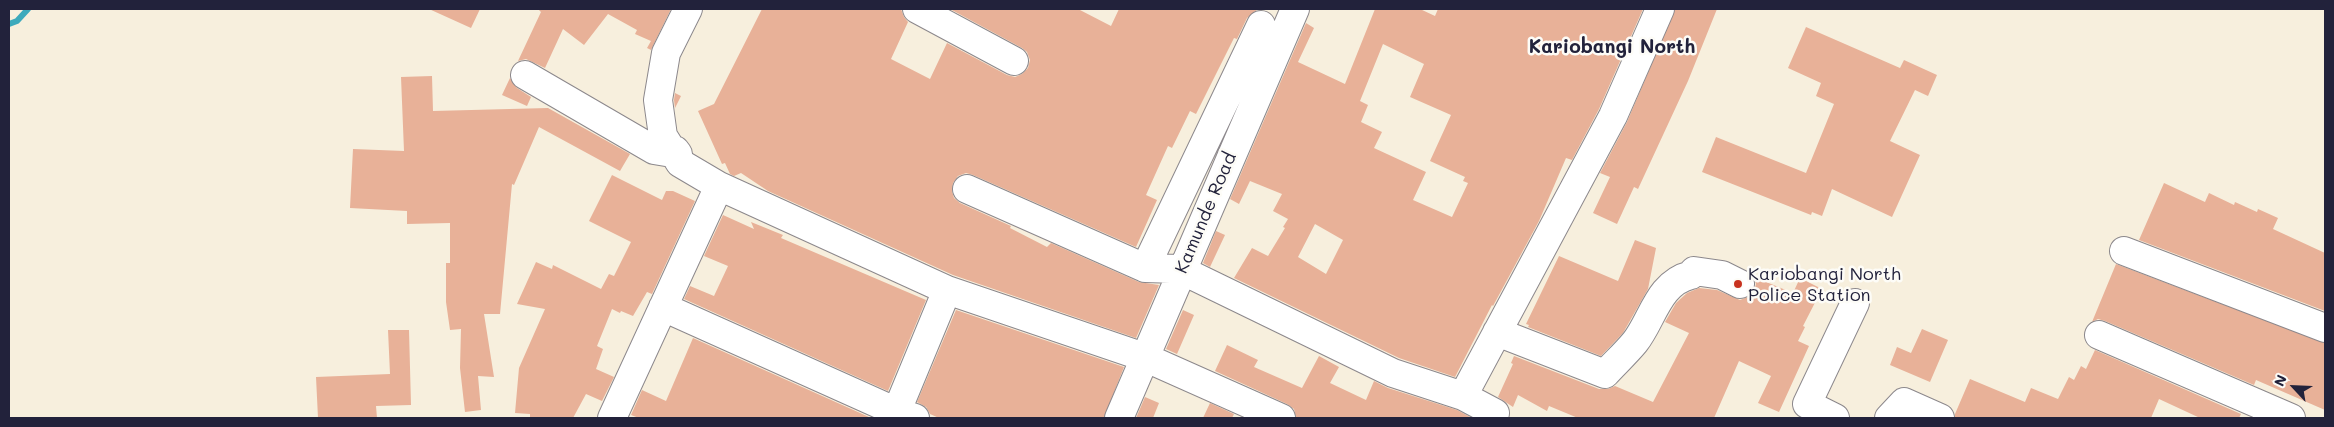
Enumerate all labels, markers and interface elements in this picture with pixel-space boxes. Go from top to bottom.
district label: Kariobangi North [1529,36,1695,58]
street label: Kamunde Road [1171,149,1241,277]
place label: Kariobangi North Police Station [1748,263,1901,306]
marker: Kariobangi North Police Station [1732,278,1744,290]
north arrow [2269,362,2319,412]
text: N [2269,372,2291,389]

